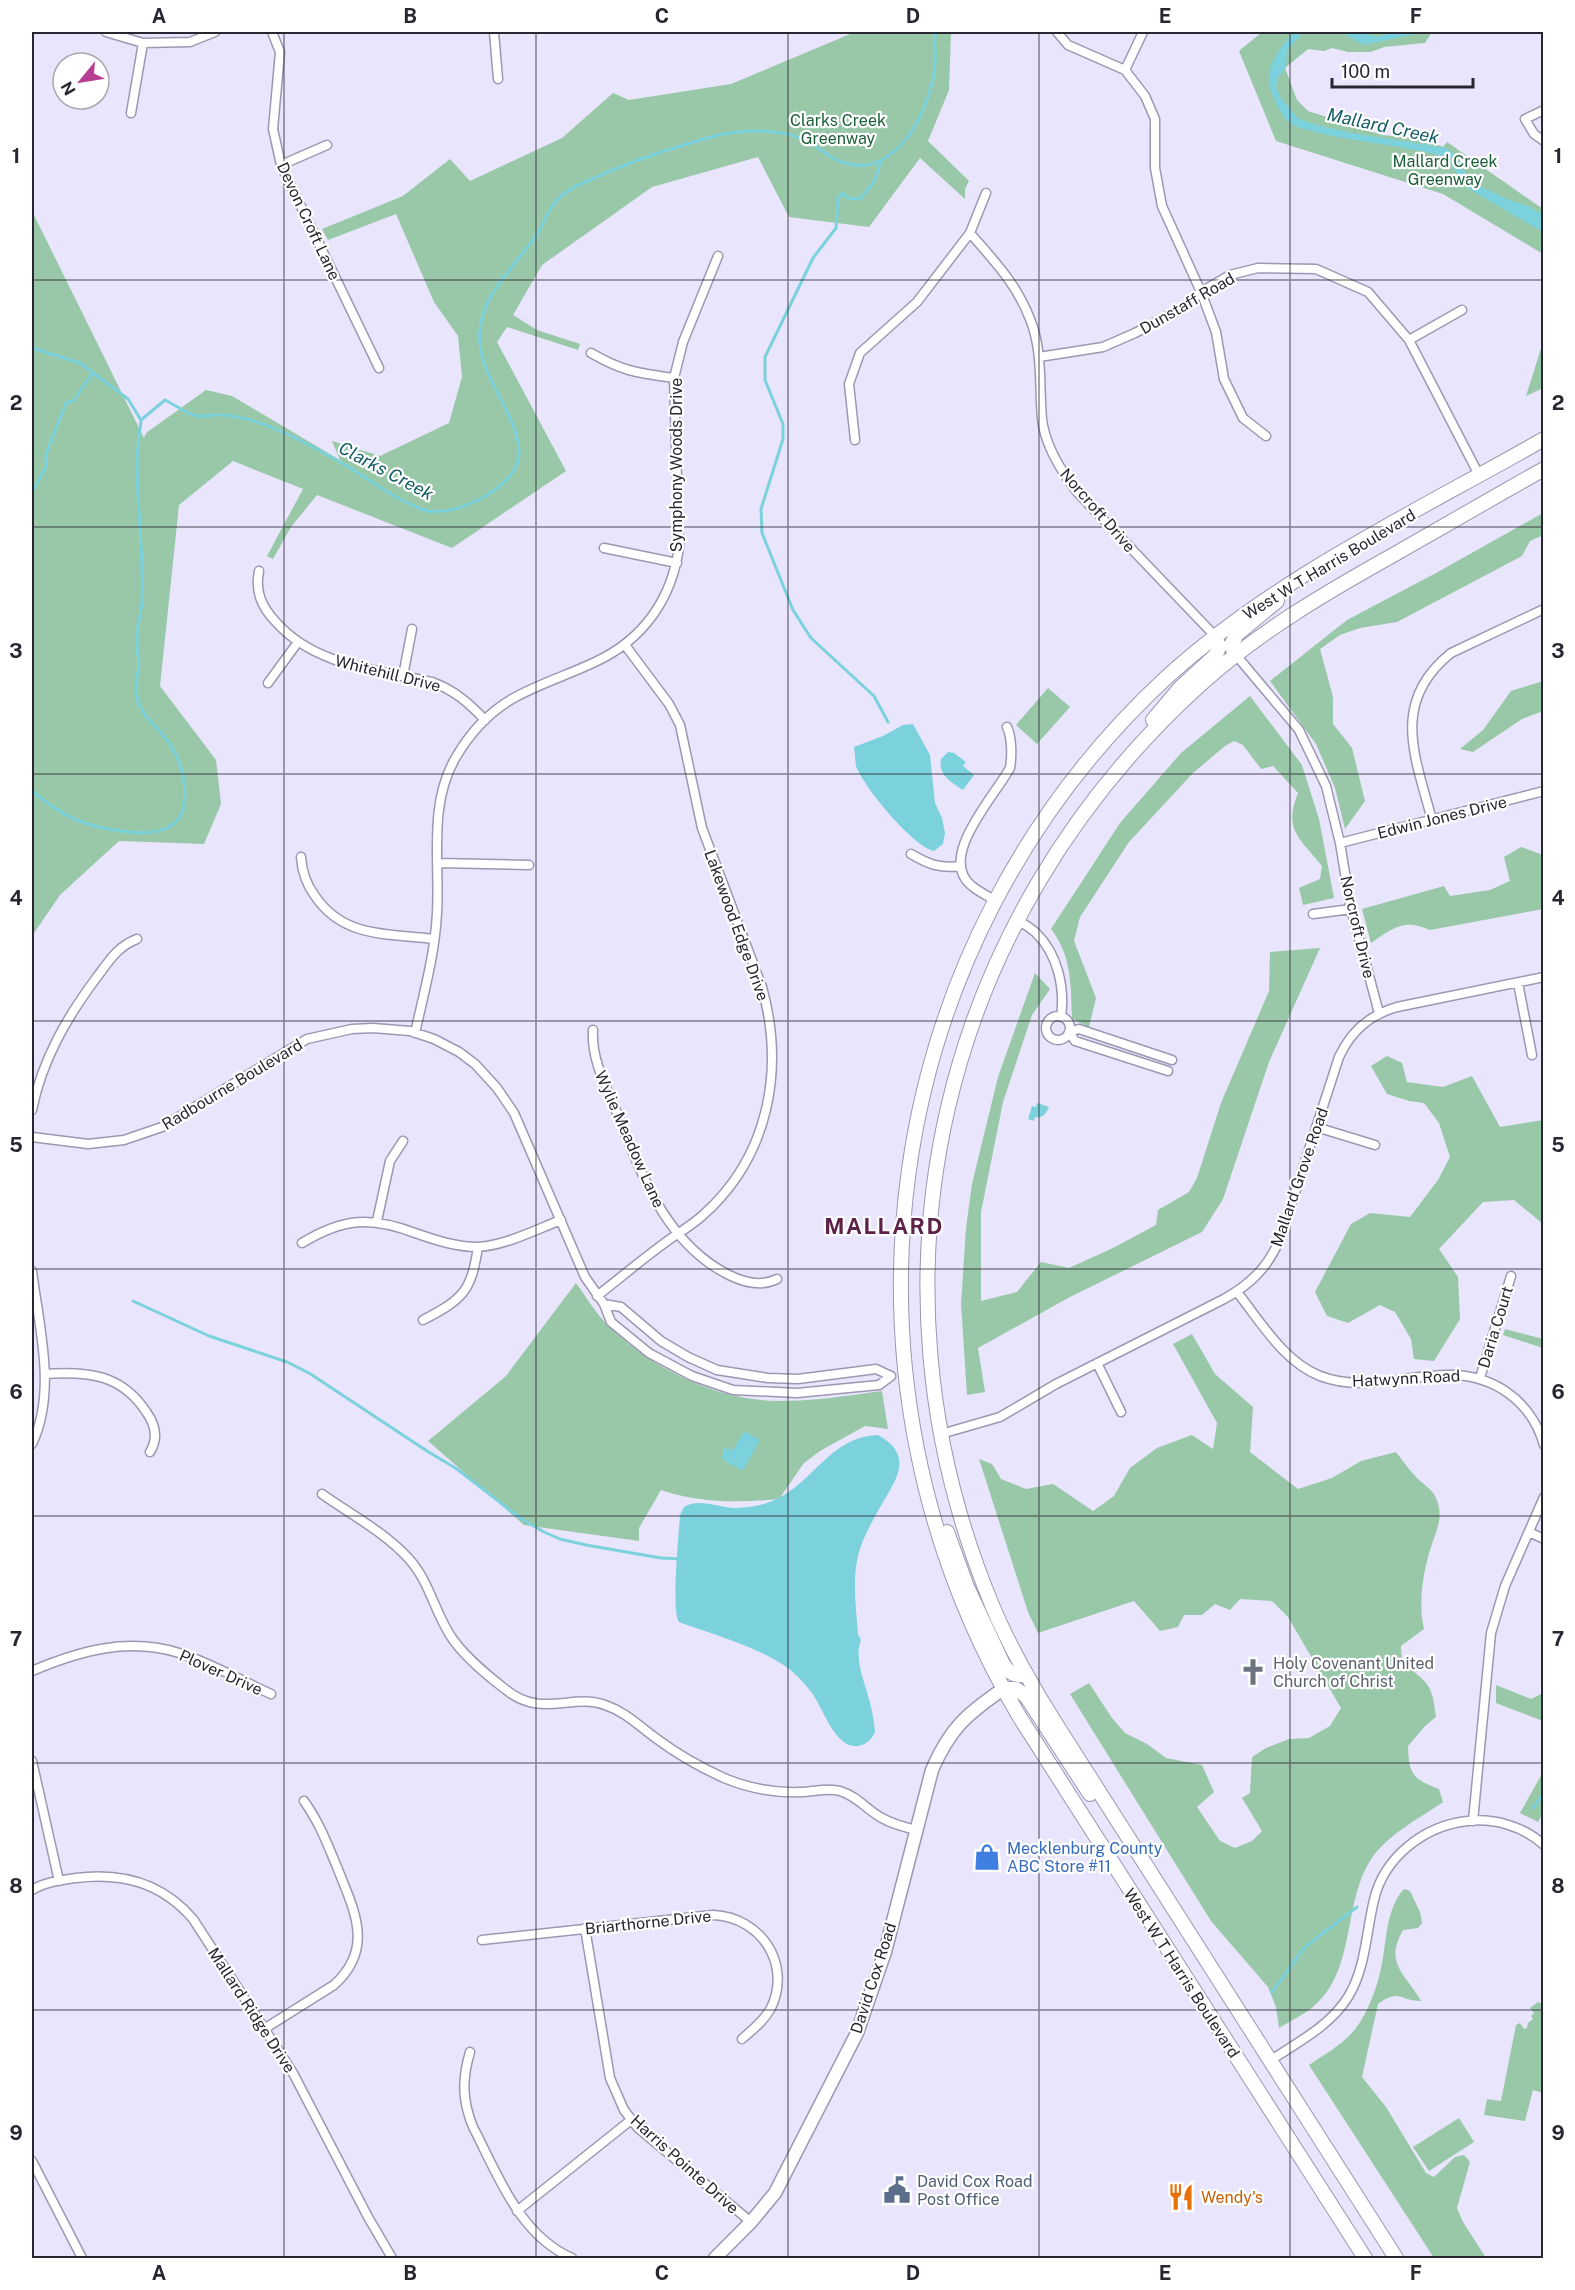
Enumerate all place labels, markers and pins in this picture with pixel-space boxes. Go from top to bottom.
place label: Holy Covenant United Church of Christ [1273,1654,1434,1691]
church icon: Holy Covenant United Church of Christ [1238,1657,1268,1687]
place label: Mecklenburg County ABC Store #11 [1007,1839,1163,1876]
shop icon: Mecklenburg County ABC Store #11 [972,1842,1002,1872]
place label: David Cox Road Post Office [917,2172,1032,2209]
public building icon: David Cox Road Post Office [882,2175,912,2205]
restaurant icon: Wendy's [1166,2182,1196,2212]
place label: Wendy's [1201,2188,1263,2207]

